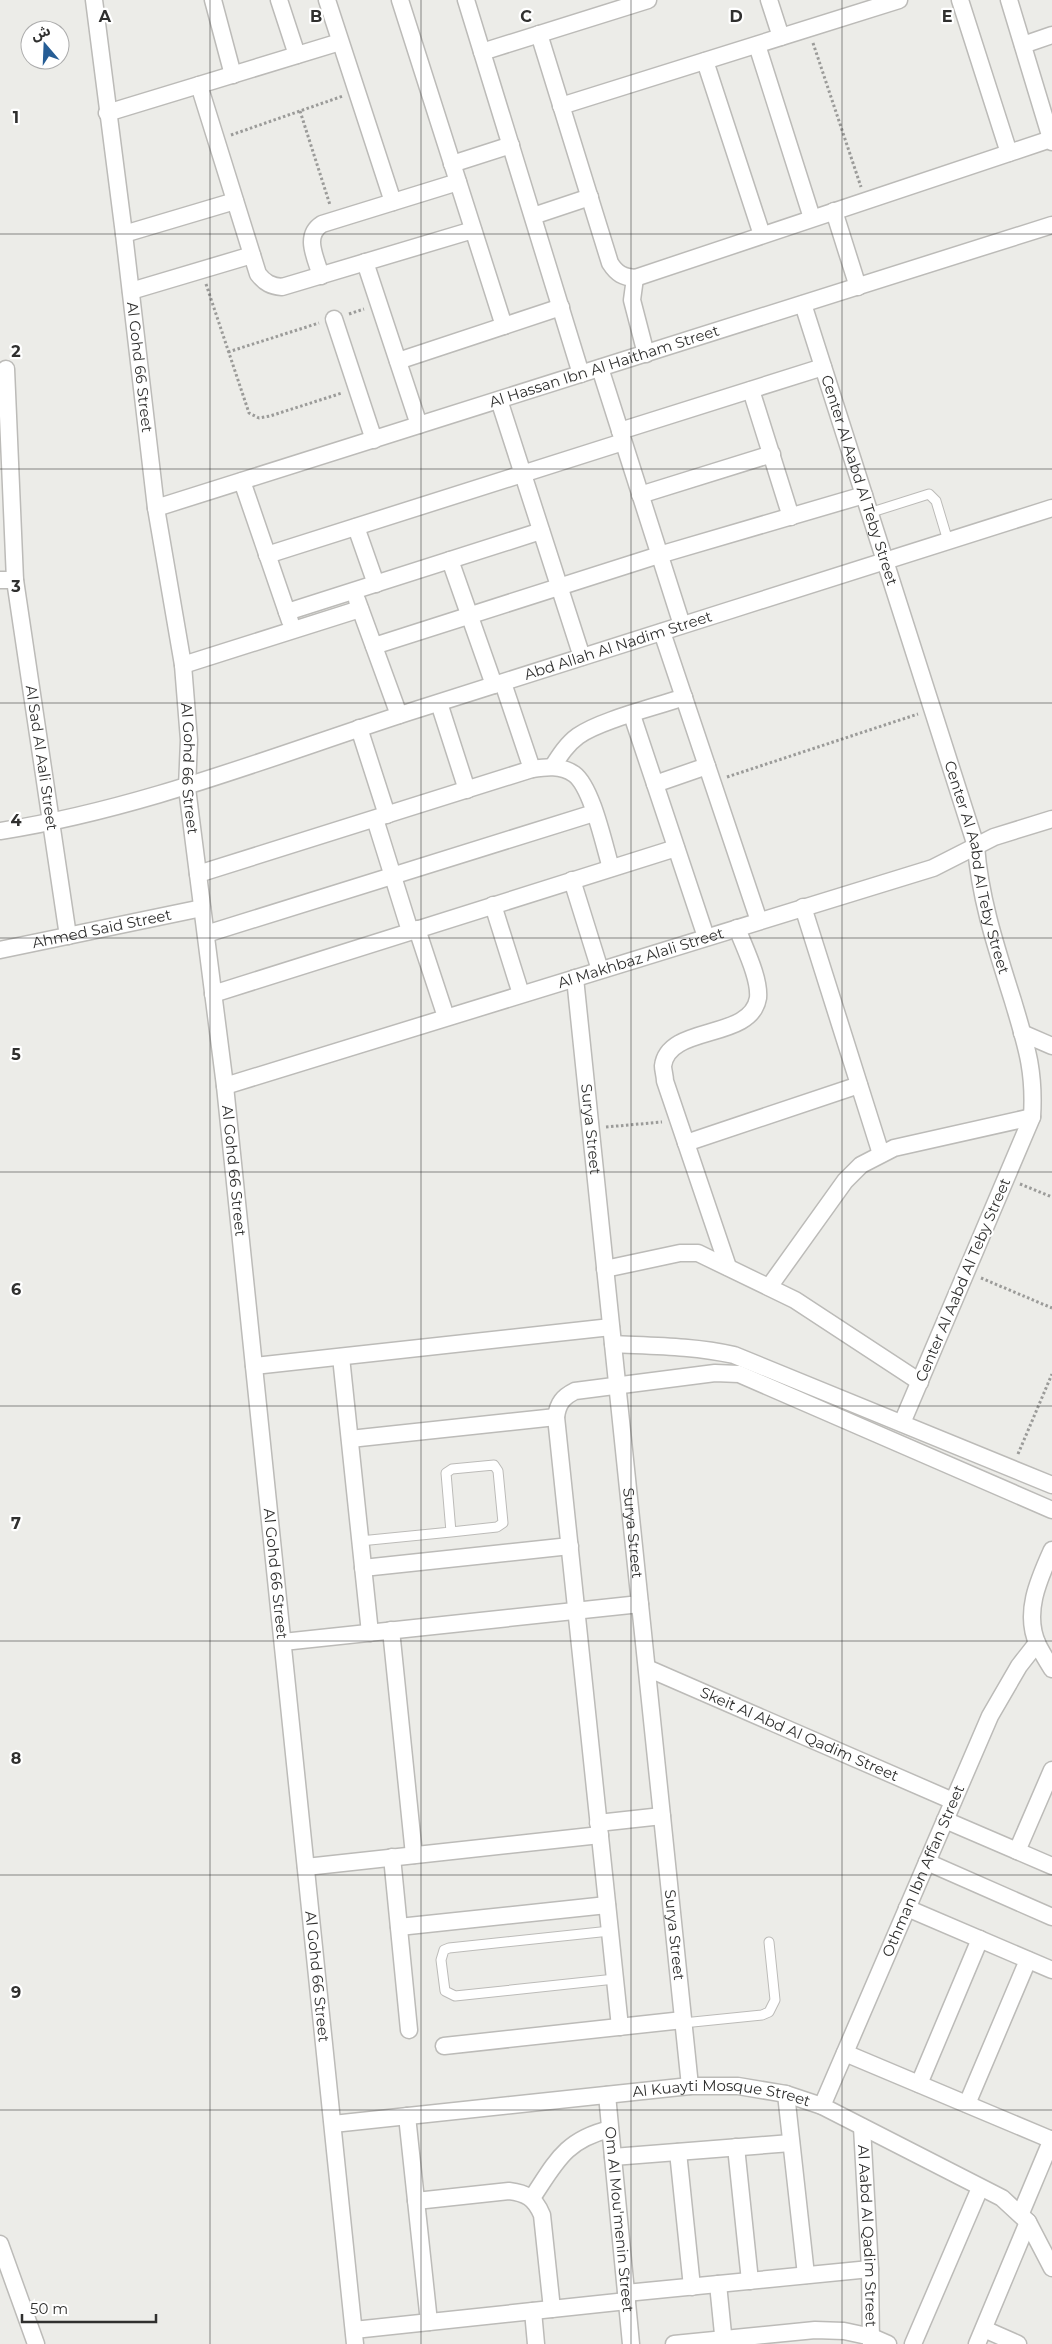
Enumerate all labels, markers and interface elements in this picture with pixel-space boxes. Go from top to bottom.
text: A [98,7,112,26]
text: B [310,7,322,26]
text: C [520,7,532,26]
text: D [729,7,743,26]
text: E [942,7,952,26]
north arrow [20,20,70,70]
text: ش [29,21,53,44]
text: 1 [13,108,19,127]
street label: Al Gohd 66 Street [123,301,157,434]
street label: Al Hassan Ibn Al Haitham Street [487,321,721,411]
text: 2 [11,342,21,361]
street label: Center Al Aabd Al Teby Street [817,372,902,588]
text: 3 [10,577,21,596]
street label: Abd Allah Al Nadim Street [522,606,714,684]
street label: Al Sad Al Aali Street [22,684,62,832]
street label: Al Gohd 66 Street [177,702,203,835]
street label: Center Al Aabd Al Teby Street [940,758,1014,976]
text: 4 [10,811,22,830]
street label: Ahmed Said Street [30,905,173,952]
street label: Al Makhbaz Alali Street [555,923,726,992]
text: 5 [11,1045,21,1064]
street label: Surya Street [577,1083,605,1176]
street label: Al Gohd 66 Street [218,1104,250,1237]
street label: Center Al Aabd Al Teby Street [911,1175,1014,1385]
text: 6 [11,1280,21,1299]
street label: Surya Street [619,1487,647,1579]
street label: Al Gohd 66 Street [260,1507,292,1640]
text: 7 [11,1514,21,1533]
street label: Skeit Al Abd Al Qadim Street [697,1682,902,1785]
text: 8 [11,1749,21,1768]
street label: Othman Ibn Affan Street [877,1782,968,1960]
street label: Surya Street [661,1888,689,1981]
street label: Al Gohd 66 Street [301,1910,334,2043]
text: 9 [11,1983,21,2002]
street label: Al Kuayti Mosque Street [631,2075,813,2111]
street label: Om Al Mou'menin Street [601,2126,638,2313]
street label: Al Aabd Al Qadim Street [854,2144,881,2327]
scale bar [22,2292,156,2324]
text: 50 m [30,2299,68,2318]

